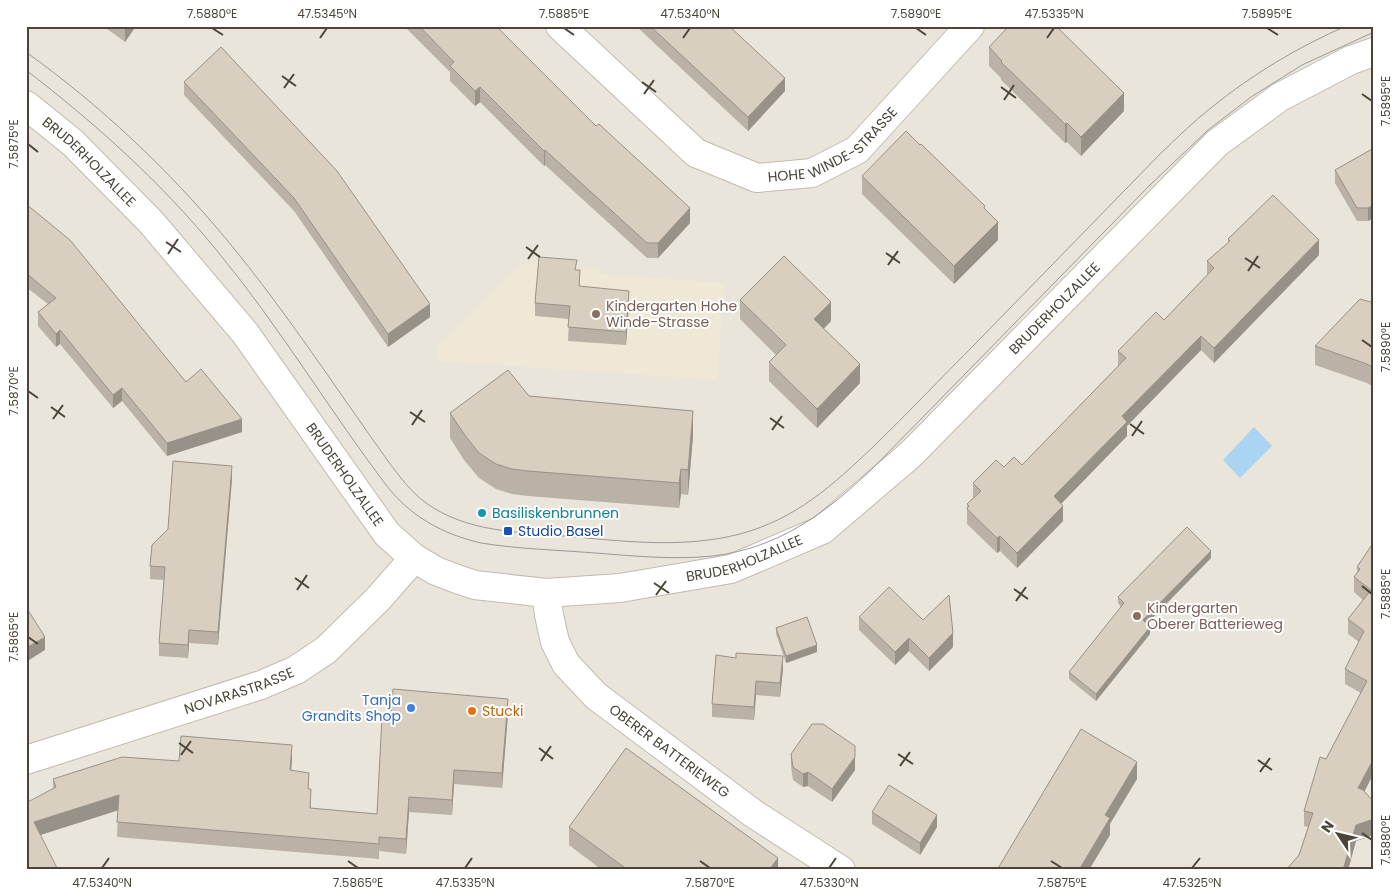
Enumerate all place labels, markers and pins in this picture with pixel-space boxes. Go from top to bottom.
place label: Kindergarten Hohe Winde-Strasse [606,296,737,332]
marker: Kindergarten Hohe Winde-Strasse [590,308,602,320]
place label: Basiliskenbrunnen [492,503,619,523]
marker: Basiliskenbrunnen [476,507,488,519]
place label: Studio Basel [518,521,603,541]
marker: Studio Basel [502,525,514,537]
place label: Kindergarten Oberer Batterieweg [1147,598,1283,634]
marker: Kindergarten Oberer Batterieweg [1131,610,1143,622]
place label: Tanja Grandits Shop [302,690,401,726]
place label: Stucki [482,701,523,721]
marker: Tanja Grandits Shop [405,702,417,714]
marker: Stucki [466,705,478,717]

